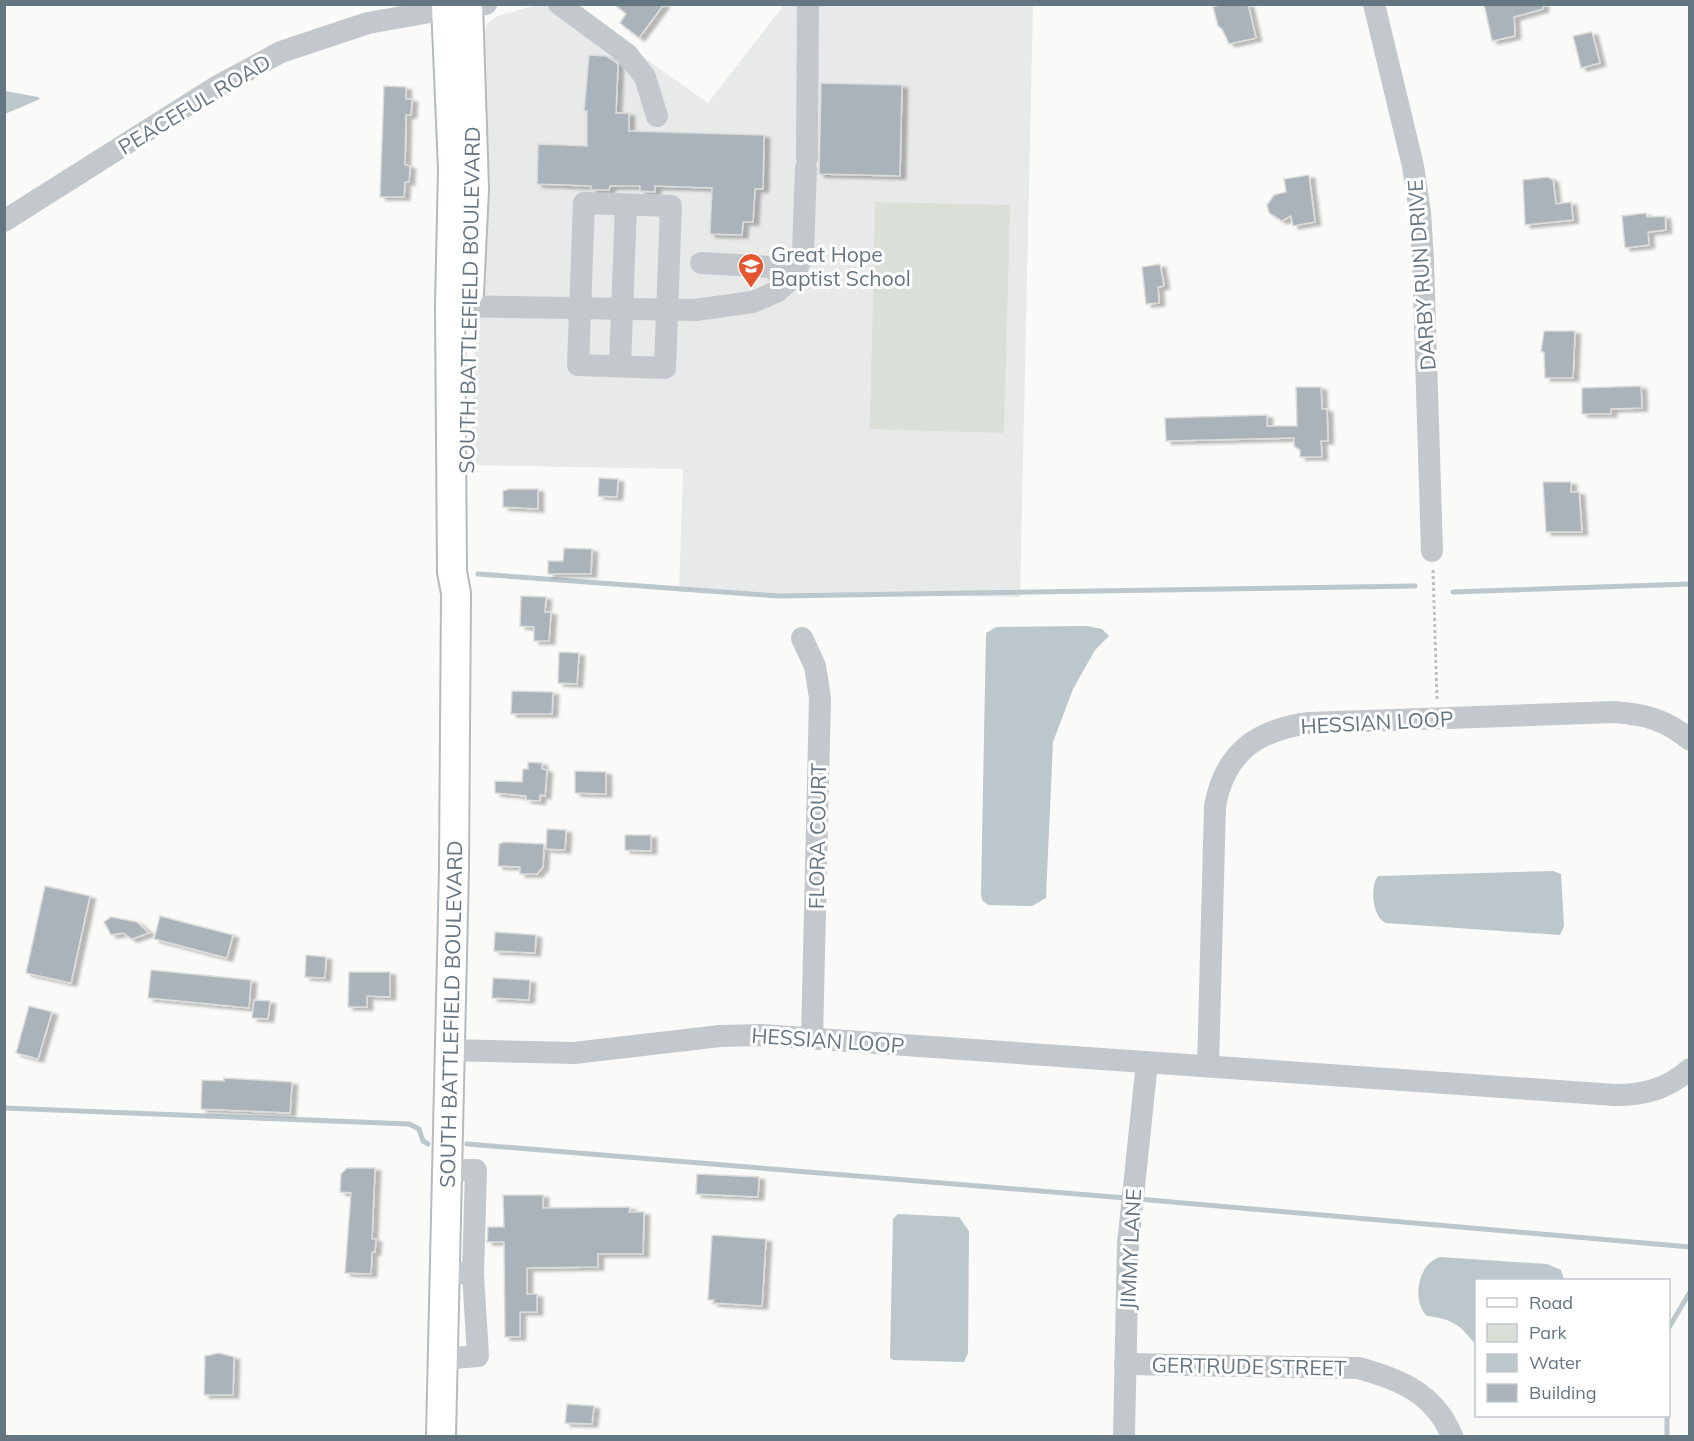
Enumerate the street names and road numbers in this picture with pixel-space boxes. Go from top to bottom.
street label: PEACEFUL ROAD [113,48,275,160]
street label: SOUTH BATTLEFIELD BOULEVARD [453,126,485,474]
street label: DARBY RUN DRIVE [1401,179,1441,371]
street label: HESSIAN LOOP [1300,705,1454,739]
street label: FLORA COURT [803,762,831,909]
street label: SOUTH BATTLEFIELD BOULEVARD [434,840,467,1188]
street label: HESSIAN LOOP [751,1022,905,1058]
street label: JIMMY LANE [1114,1188,1146,1310]
street label: GERTRUDE STREET [1151,1351,1347,1381]

